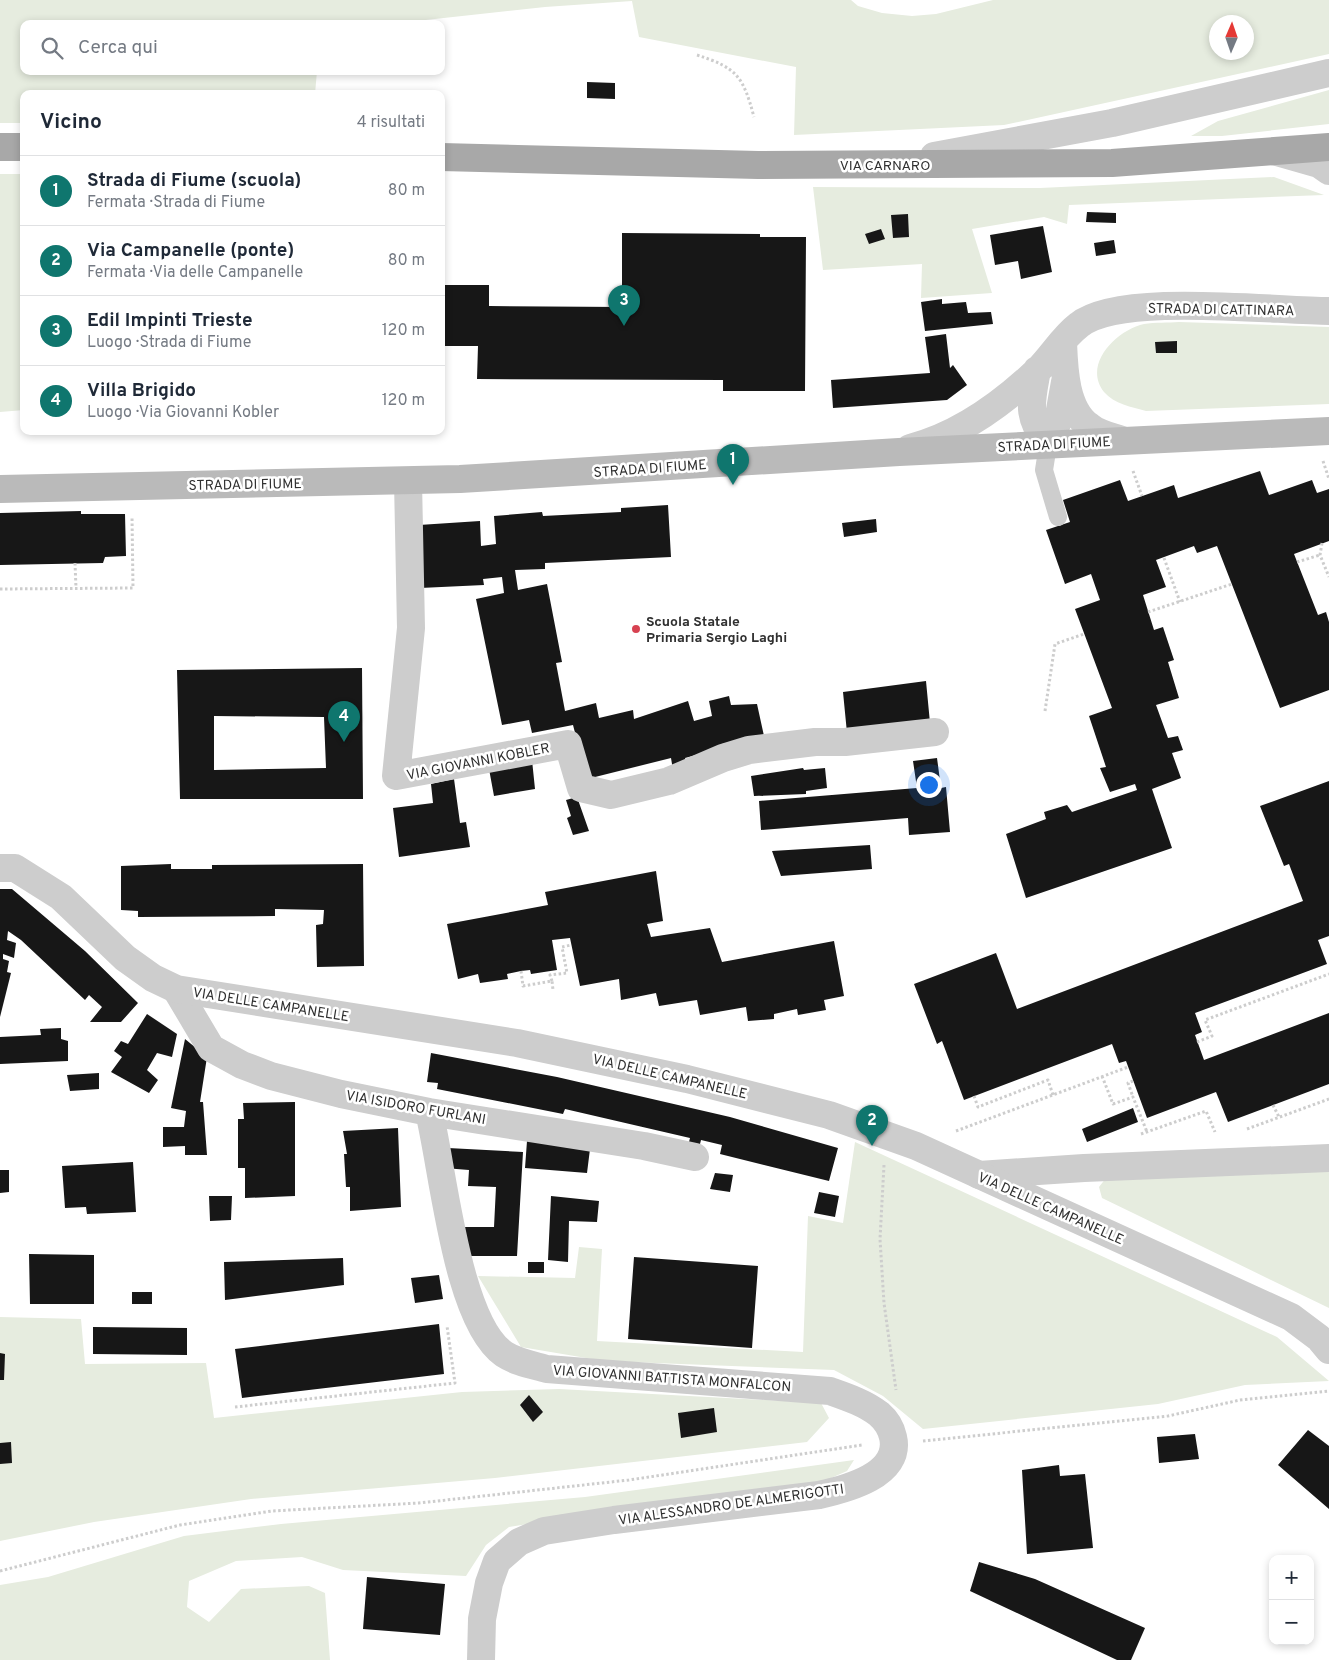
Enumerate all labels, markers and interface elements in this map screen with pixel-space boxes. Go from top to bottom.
north arrow [1209,15,1254,60]
search box [20,20,445,75]
icon: search [38,34,66,62]
text: Cerca qui [78,36,158,60]
text: Vicino [40,109,102,136]
text: 4 risultati [357,113,425,133]
street label: VIA CARNARO [840,158,930,175]
text: Strada di Fiume (scuola) [87,169,301,193]
text: 1 [53,181,59,201]
text: 80 m [388,181,425,201]
text: Fermata · Strada di Fiume [87,193,265,213]
text: Via Campanelle (ponte) [87,239,294,263]
text: 2 [51,251,61,271]
text: 80 m [388,251,425,271]
text: Fermata · Via delle Campanelle [87,263,303,283]
pin: 3 [608,285,640,326]
street label: STRADA DI CATTINARA [1148,301,1294,320]
text: Edil Impinti Trieste [87,309,253,333]
text: 3 [51,321,61,341]
text: 120 m [382,321,425,341]
text: Luogo · Strada di Fiume [87,333,251,353]
text: Villa Brigido [87,379,196,403]
text: 4 [51,391,61,411]
text: 120 m [382,391,425,411]
text: Luogo · Via Giovanni Kobler [87,403,279,423]
street label: STRADA DI FIUME [997,434,1111,457]
pin: 1 [717,444,749,485]
street label: STRADA DI FIUME [593,457,707,482]
street label: STRADA DI FIUME [188,476,302,495]
place label: Scuola Statale Primaria Sergio Laghi [646,614,787,647]
marker: Scuola Statale Primaria Sergio Laghi [630,623,642,635]
pin: 4 [328,701,360,742]
street label: VIA GIOVANNI KOBLER [405,740,551,785]
your location [916,772,942,798]
street label: VIA DELLE CAMPANELLE [191,985,350,1026]
street label: VIA DELLE CAMPANELLE [591,1051,749,1104]
street label: VIA ISIDORO FURLANI [344,1088,487,1129]
pin: 2 [856,1105,888,1146]
street label: VIA DELLE CAMPANELLE [975,1169,1126,1249]
street label: VIA GIOVANNI BATTISTA MONFALCON [552,1363,792,1396]
street label: VIA ALESSANDRO DE ALMERIGOTTI [617,1481,845,1530]
map controls [1269,1555,1314,1645]
button: + [1269,1555,1314,1600]
button: − [1269,1600,1314,1645]

